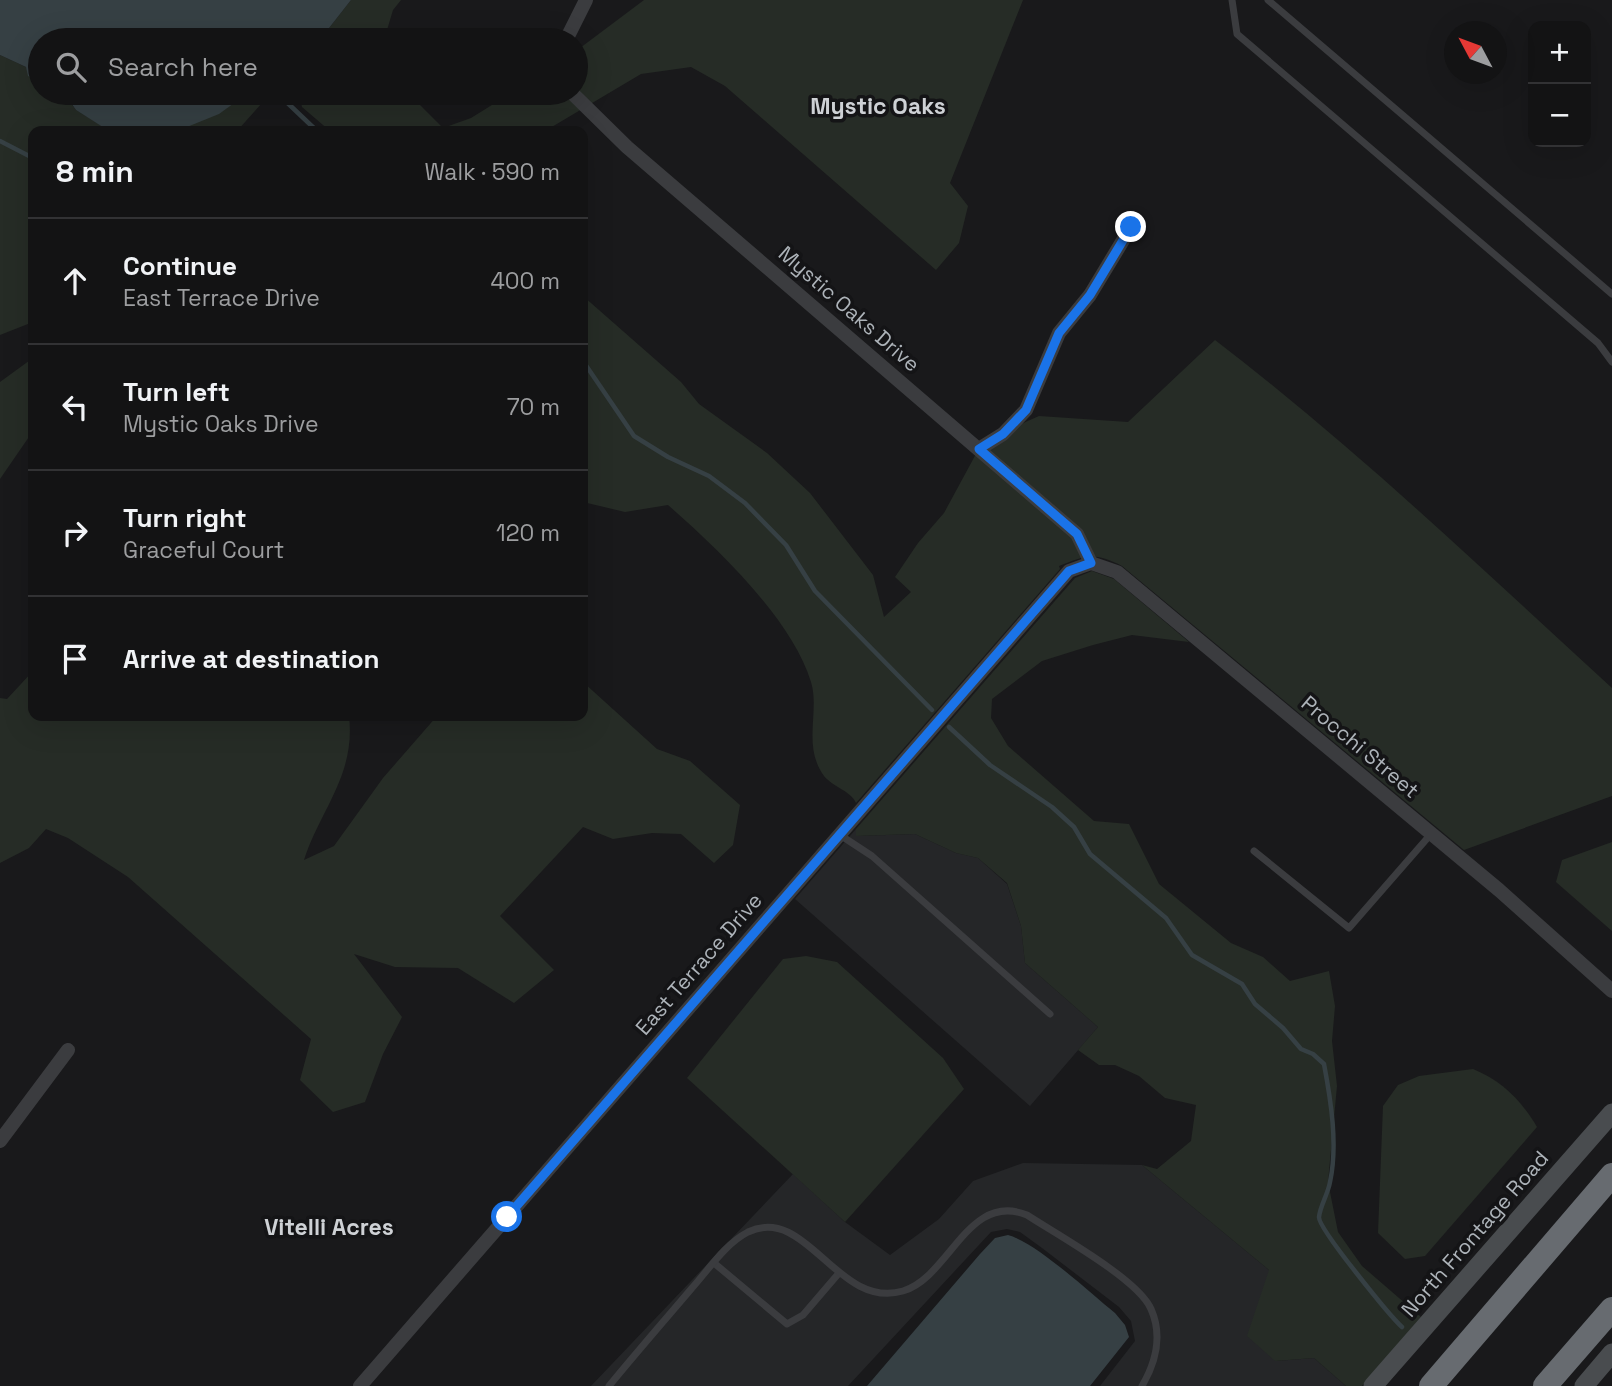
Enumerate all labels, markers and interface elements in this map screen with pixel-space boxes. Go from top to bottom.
north arrow [1444,21,1507,84]
map controls [1528,21,1591,147]
button: + [1528,21,1591,84]
search box [28,28,588,105]
icon: search [52,48,90,86]
text: Search here [108,50,258,84]
button: − [1528,84,1591,147]
district label: Mystic Oaks [810,91,946,121]
text: 8 min [56,152,134,191]
text: Walk · 590 m [424,157,560,187]
route end [1115,211,1146,242]
street label: Mystic Oaks Drive [773,240,926,377]
text: Continue [123,249,237,283]
icon: ahead [56,262,94,300]
text: 400 m [490,266,560,296]
text: East Terrace Drive [123,283,320,313]
text: Turn left [123,375,230,409]
icon: left [56,388,94,426]
text: 70 m [507,392,560,422]
text: Mystic Oaks Drive [123,409,319,439]
text: Turn right [123,501,247,535]
icon: right [56,514,94,552]
text: 120 m [496,518,560,548]
text: Graceful Court [123,535,284,565]
icon: arrive [56,640,94,678]
text: Arrive at destination [123,642,380,676]
street label: Procchi Street [1296,689,1425,804]
street label: East Terrace Drive [629,887,768,1040]
street label: North Frontage Road [1395,1145,1554,1322]
route start [491,1201,522,1232]
district label: Vitelli Acres [264,1212,394,1242]

